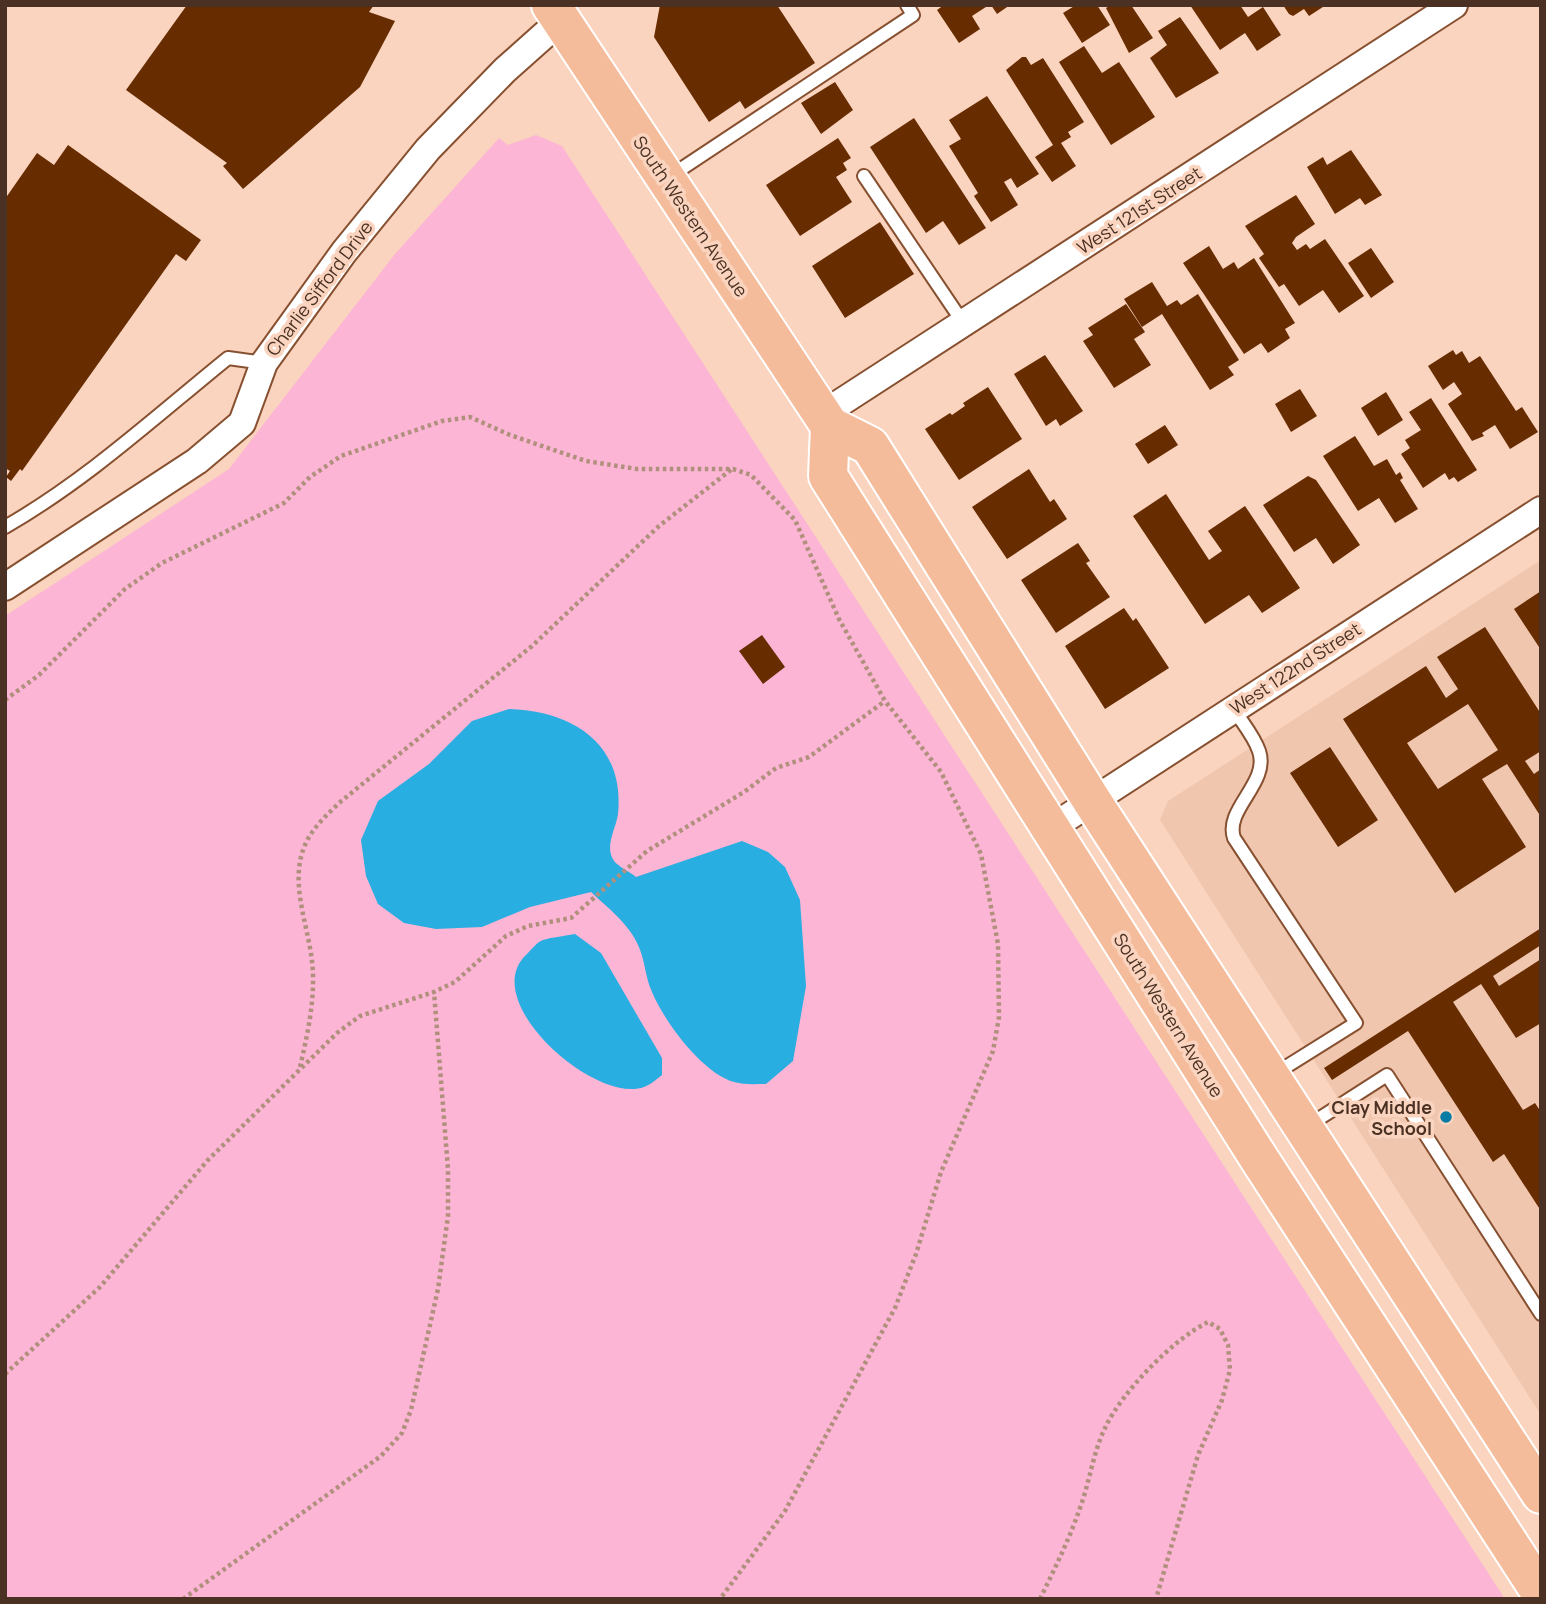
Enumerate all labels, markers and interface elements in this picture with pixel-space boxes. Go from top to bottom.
street label: South Western Avenue [628,131,754,301]
street label: West 121st Street [1072,161,1206,259]
street label: Charlie Sifford Drive [260,216,378,360]
street label: West 122nd Street [1225,617,1365,719]
street label: South Western Avenue [1109,928,1229,1102]
place label: Clay Middle School [1332,1095,1432,1140]
marker: Clay Middle School [1438,1109,1454,1125]

